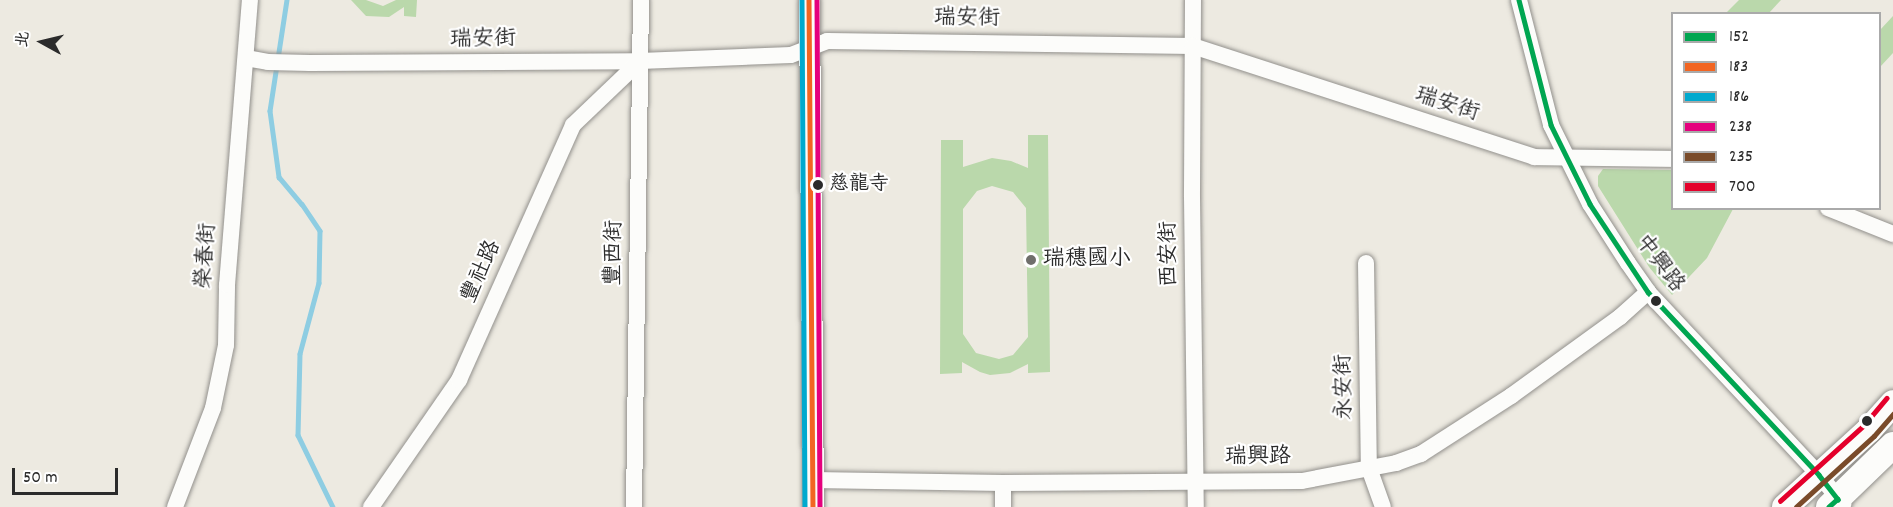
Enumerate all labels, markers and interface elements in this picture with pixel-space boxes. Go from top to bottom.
street label: 瑞安街 [934,5,1000,33]
north arrow [12,12,72,72]
legend [1671,12,1881,210]
text: 152 [1729,25,1749,50]
street label: 瑞安街 [450,26,516,54]
text: 北 [11,30,36,49]
text: 183 [1729,55,1748,80]
street label: 瑞安街 [1412,82,1482,128]
text: 186 [1729,85,1749,110]
text: 238 [1729,115,1752,140]
text: 235 [1729,145,1753,170]
place label: 慈龍寺 [829,173,889,197]
text: 700 [1729,175,1756,200]
marker: 慈龍寺 [812,179,824,191]
street label: 豐西街 [601,220,629,286]
street label: 西安街 [1156,221,1184,287]
street label: 榮春街 [192,222,222,290]
street label: 中興路 [1629,230,1689,298]
street label: 豐社路 [457,236,507,308]
place label: 瑞穗國小 [1043,247,1131,273]
marker: 瑞穗國小 [1024,253,1038,267]
unlabelled marker [1650,295,1662,307]
street label: 永安街 [1331,354,1359,420]
unlabelled marker [1861,415,1873,427]
street label: 瑞興路 [1225,445,1291,471]
scale bar [15,456,122,494]
text: 50 m [23,466,58,491]

